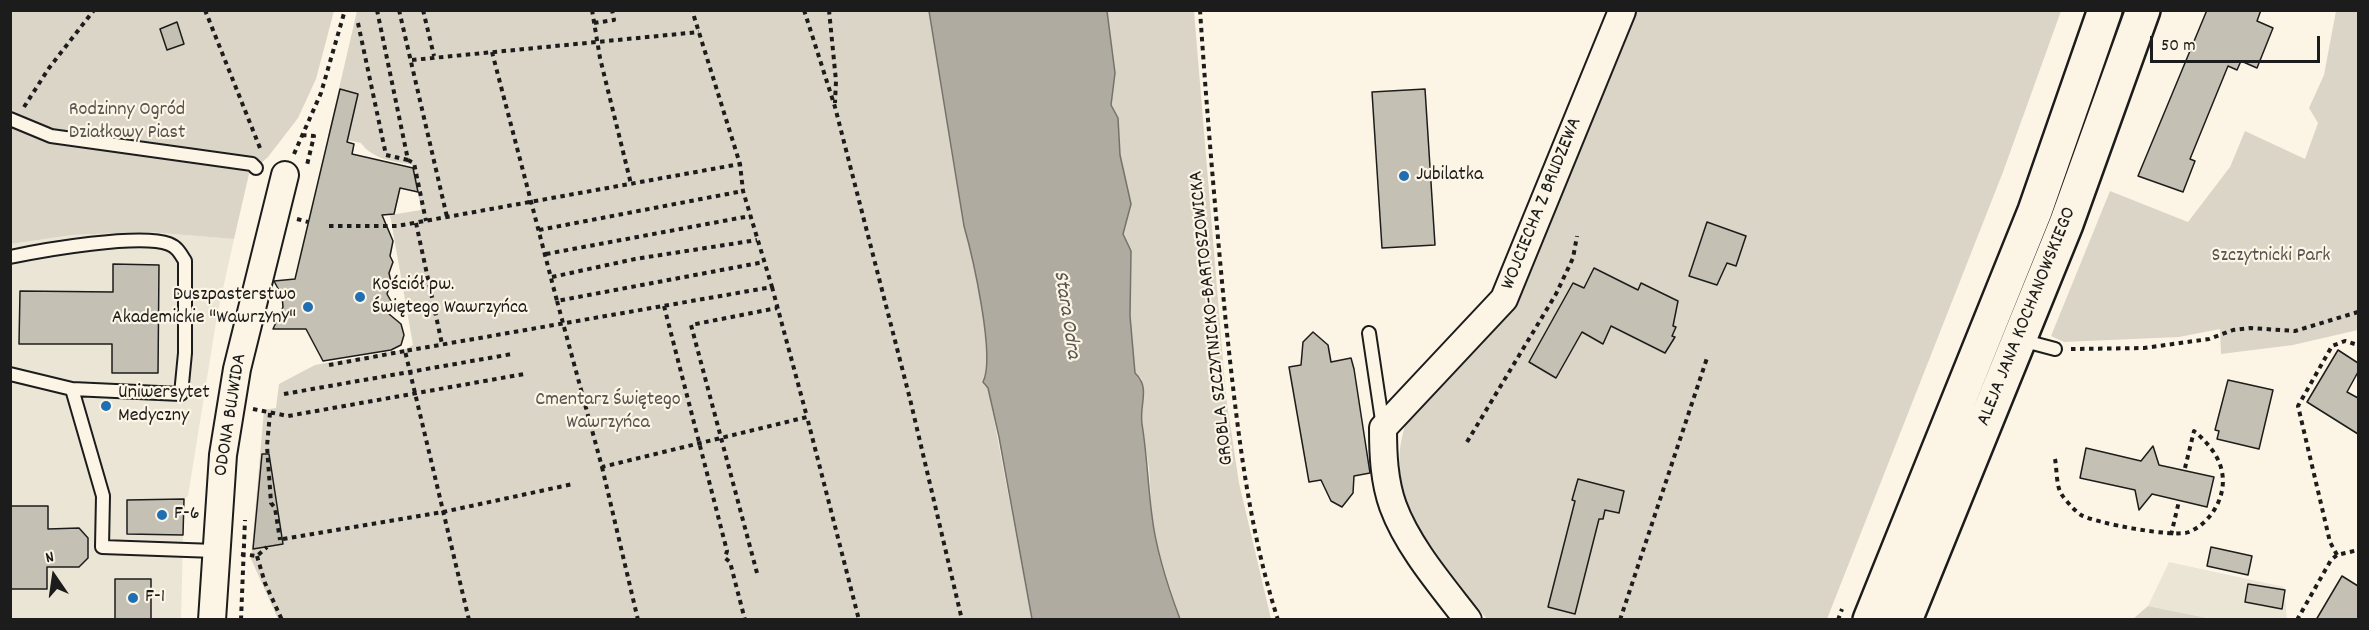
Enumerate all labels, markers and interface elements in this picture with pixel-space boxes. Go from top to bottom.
scale bar [2153,24,2322,62]
text: 50 m [2161,34,2196,59]
park label: Rodzinny Ogród Działkowy Piast [69,99,185,146]
street label: WOJCIECHA Z BRUDZEWA [1497,114,1589,294]
place label: Jubilatka [1416,164,1483,188]
street label: GROBLA SZCZYTNICKO-BARTOSZOWICKA [1186,169,1240,467]
marker: Jubilatka [1397,169,1411,183]
street label: ALEJA JANA KOCHANOWSKIEGO [1973,204,2083,430]
park label: Szczytnicki Park [2212,245,2330,269]
water label: Stara Odra [1046,269,1084,361]
place label: Kościół pw. Świętego Wawrzyńca [372,274,527,321]
place label: Duszpasterstwo Akademickie "WawrzYnY" [112,284,296,331]
marker: Kościół pw. Świętego Wawrzyńca [353,290,367,304]
marker: Duszpasterstwo Akademickie "WawrzYnY" [301,300,315,314]
street label: ODONA BUJWIDA [210,352,254,478]
place label: Uniwersytet Medyczny [118,382,210,429]
park label: Cmentarz Świętego Wawrzyńca [535,389,681,436]
marker: Uniwersytet Medyczny [99,399,113,413]
place label: F-6 [174,503,200,527]
marker: F-6 [155,508,169,522]
north arrow [24,546,84,606]
text: N [43,546,56,570]
place label: F-1 [145,586,165,610]
marker: F-1 [126,591,140,605]

